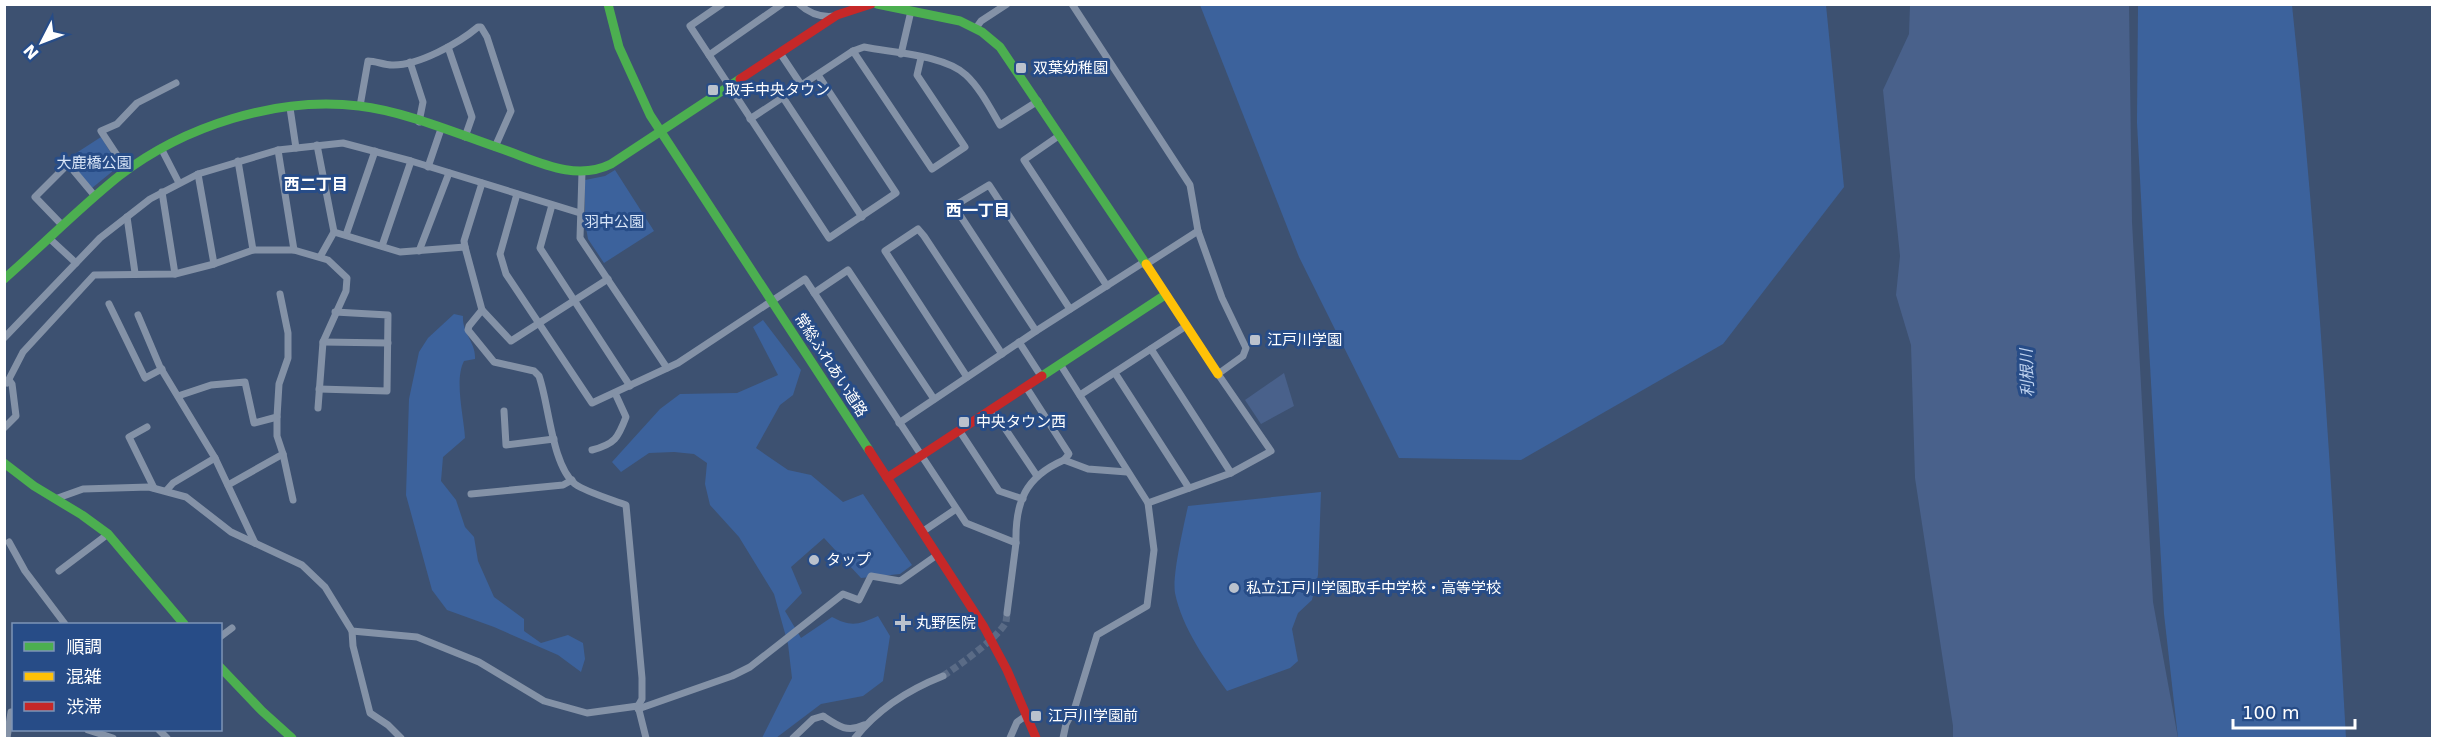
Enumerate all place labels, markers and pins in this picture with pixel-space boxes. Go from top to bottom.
place label: 双葉幼稚園 [1033,59,1108,77]
marker: 双葉幼稚園 [1014,61,1028,75]
place label: 取手中央タウン [725,81,830,99]
marker: 取手中央タウン [706,83,720,97]
place label: 江戸川学園 [1267,331,1342,349]
marker: 江戸川学園 [1248,333,1262,347]
place label: 中央タウン西 [976,413,1066,431]
marker: 中央タウン西 [957,415,971,429]
place label: タップ [826,551,871,569]
marker: タップ [807,553,821,567]
place label: 私立江戸川学園取手中学校・高等学校 [1246,579,1501,597]
marker: 私立江戸川学園取手中学校・高等学校 [1227,581,1241,595]
marker: 丸野医院 [894,614,912,632]
place label: 丸野医院 [916,614,976,632]
place label: 江戸川学園前 [1048,707,1138,725]
marker: 江戸川学園前 [1029,709,1043,723]

